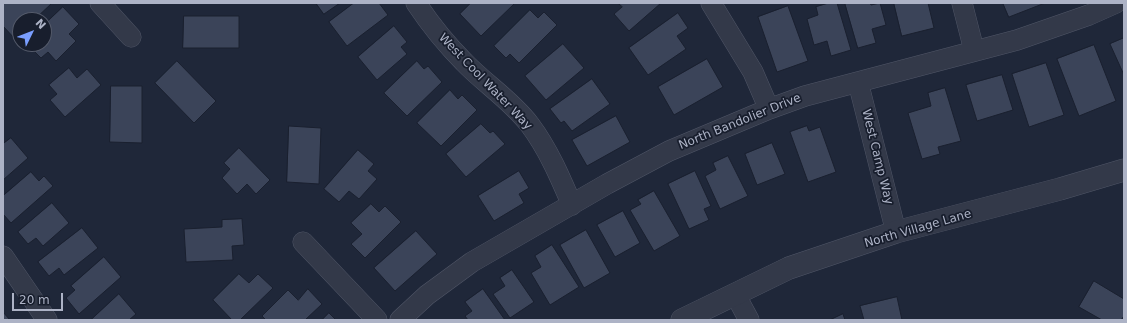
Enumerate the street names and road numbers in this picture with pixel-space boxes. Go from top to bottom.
street label: West Cool Water Way [435,31,535,133]
street label: North Bandolier Drive [677,91,803,153]
street label: West Camp Way [858,108,896,206]
street label: North Village Lane [863,207,973,251]

